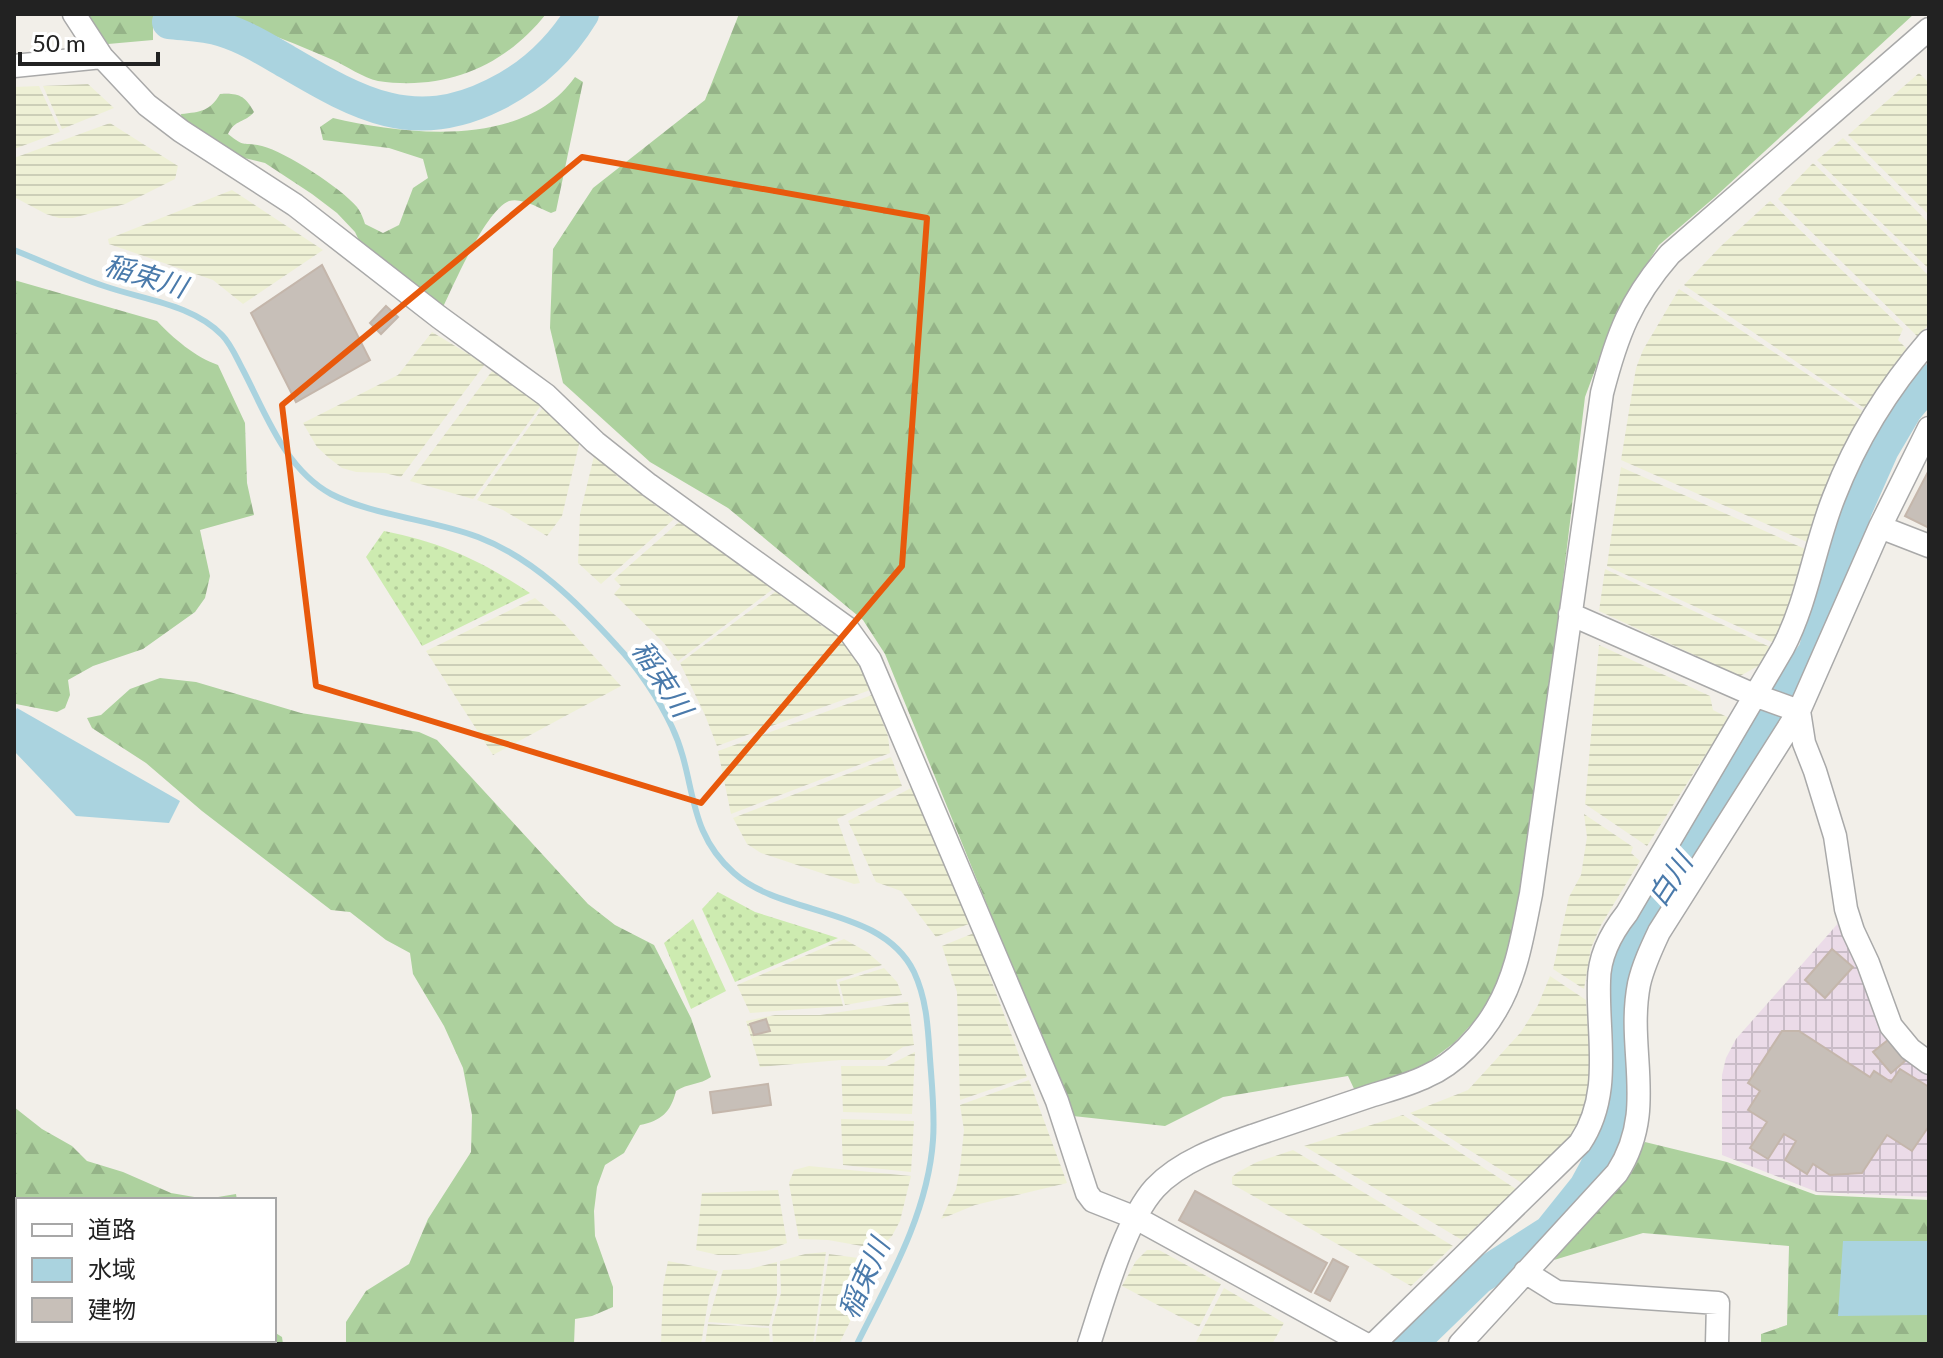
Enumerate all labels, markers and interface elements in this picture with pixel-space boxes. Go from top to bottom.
scale bar [20,16,158,66]
text: 50 m [32,28,86,57]
water label: 稲束川 [101,246,194,304]
water label: 稲束川 [626,634,702,725]
water label: 白川 [1639,844,1700,912]
legend [16,1198,276,1342]
text: 道路 [88,1214,136,1243]
water label: 稲束川 [830,1230,897,1323]
text: 水域 [88,1254,136,1283]
text: 建物 [88,1294,136,1323]

